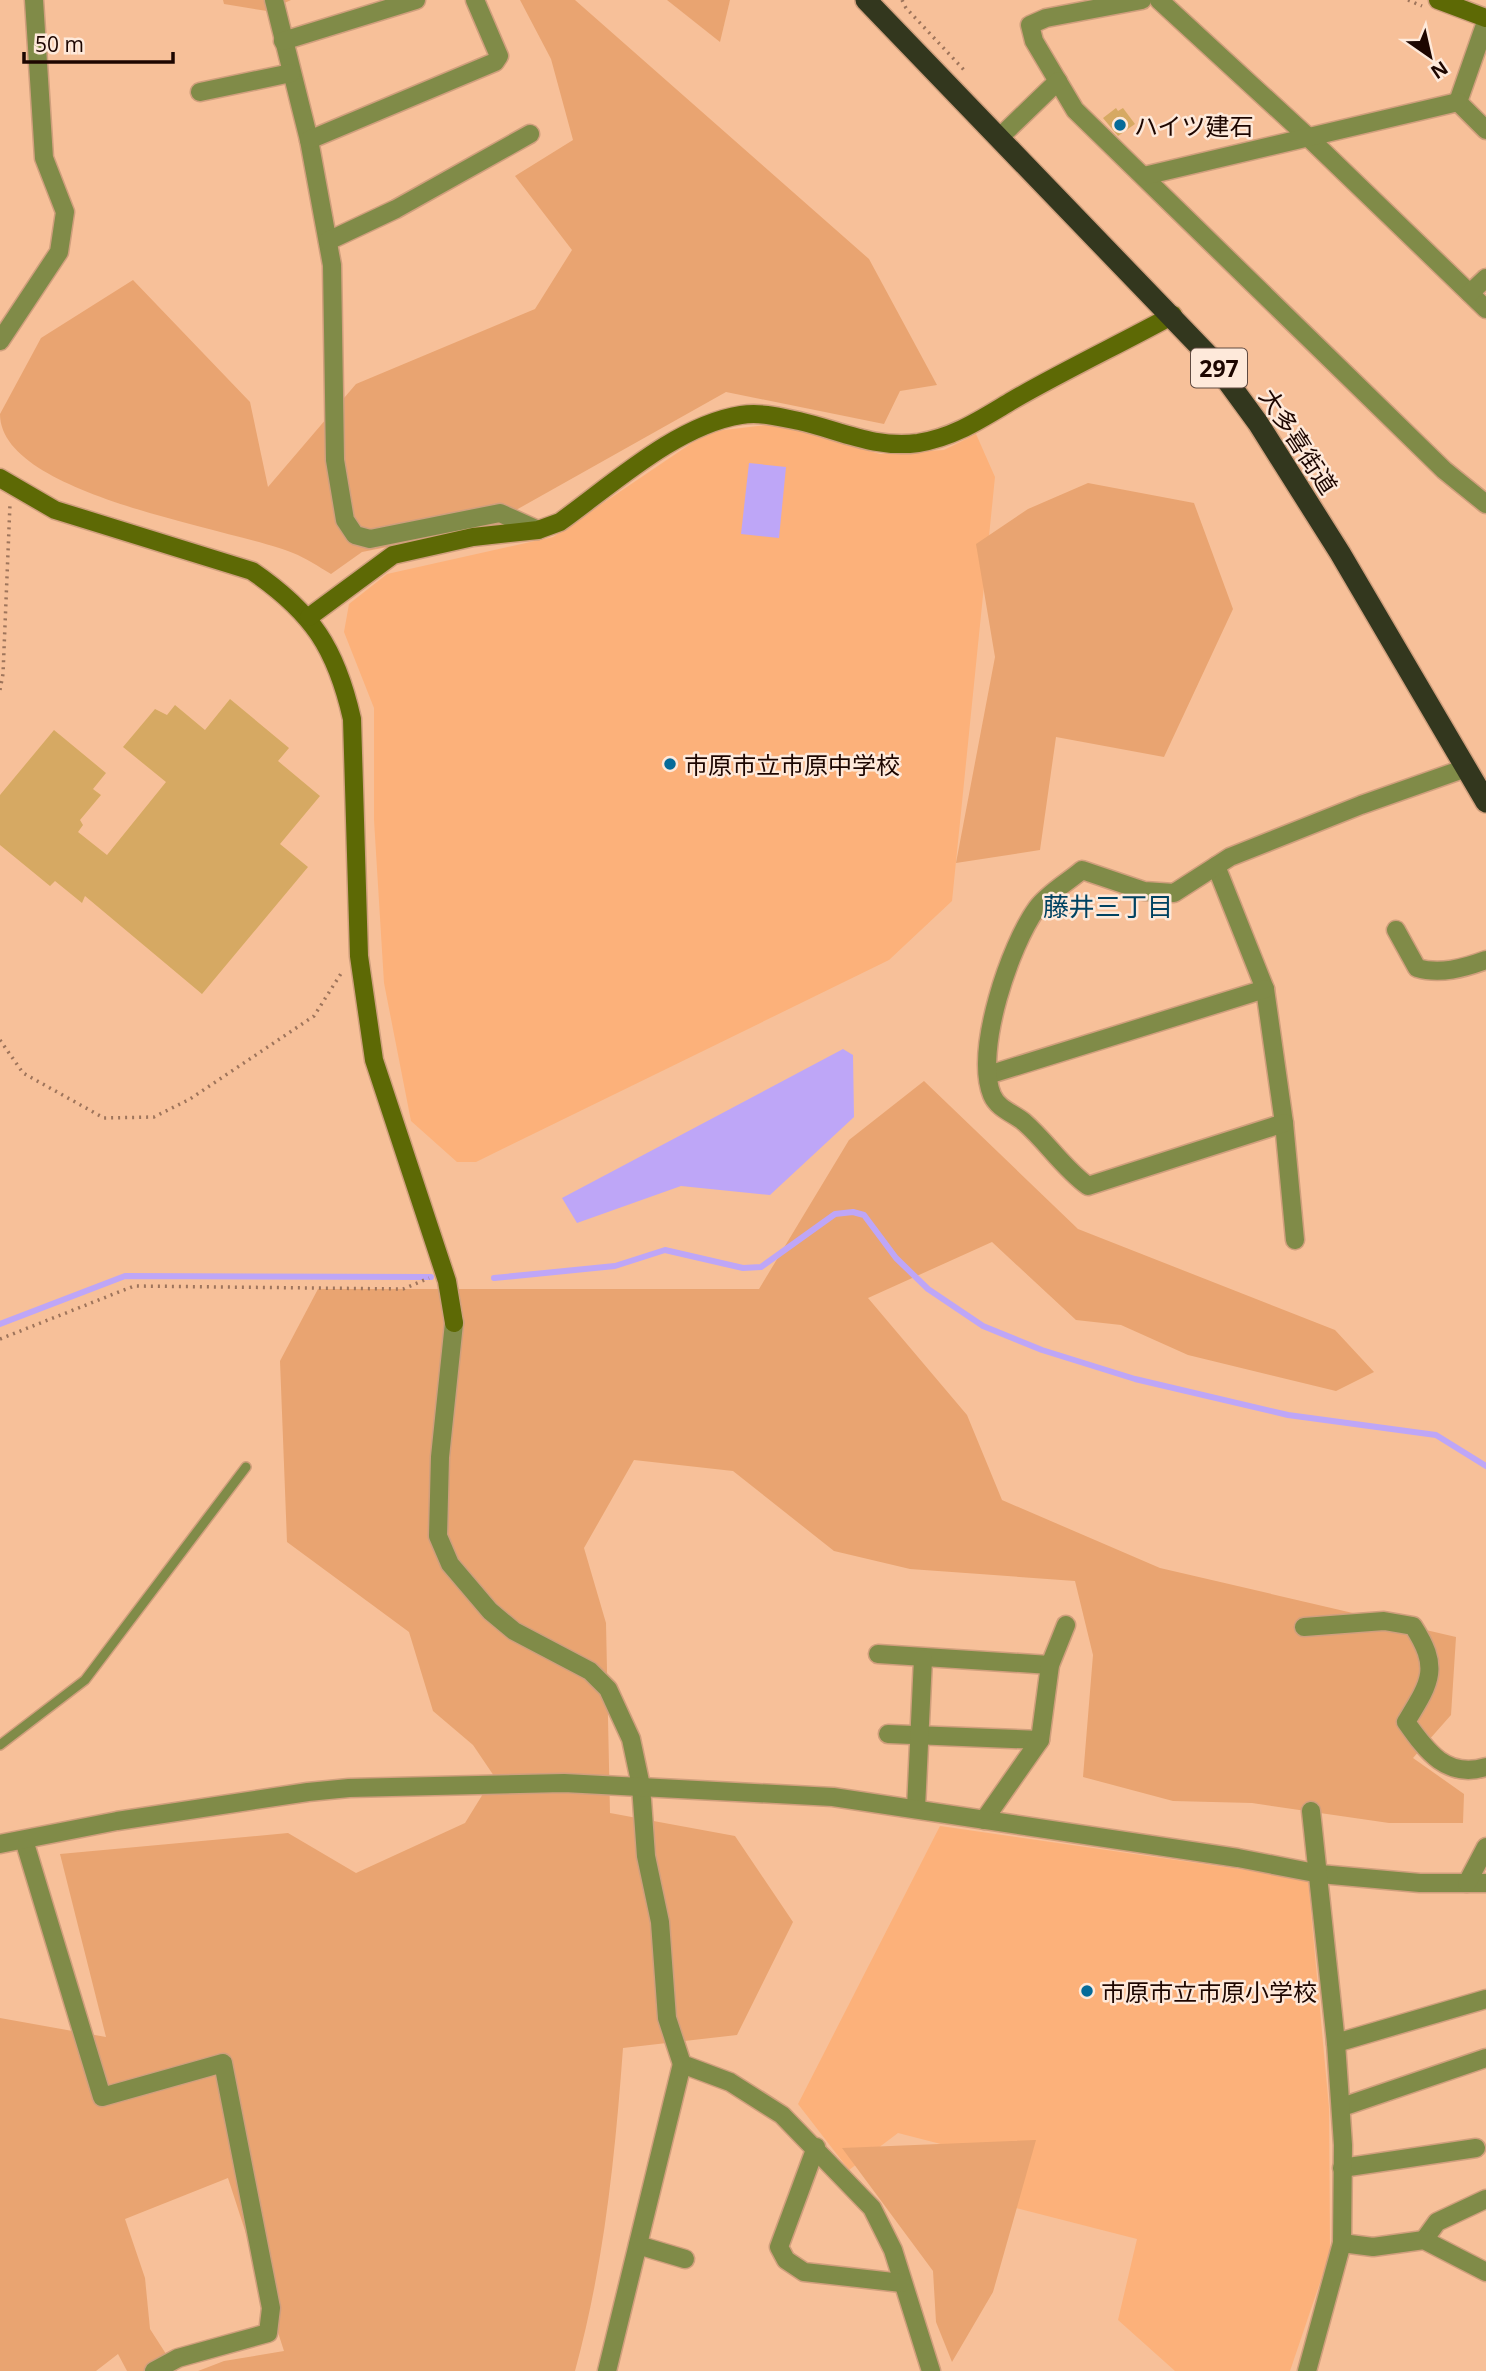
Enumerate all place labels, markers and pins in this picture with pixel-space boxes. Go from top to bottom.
place label: ハイツ建石 [1134,109,1254,142]
marker: ハイツ建石 [1112,117,1128,133]
place label: 市原市立市原中学校 [684,748,900,781]
marker: 市原市立市原中学校 [662,756,678,772]
place label: 市原市立市原小学校 [1101,1975,1317,2008]
marker: 市原市立市原小学校 [1079,1983,1095,1999]

